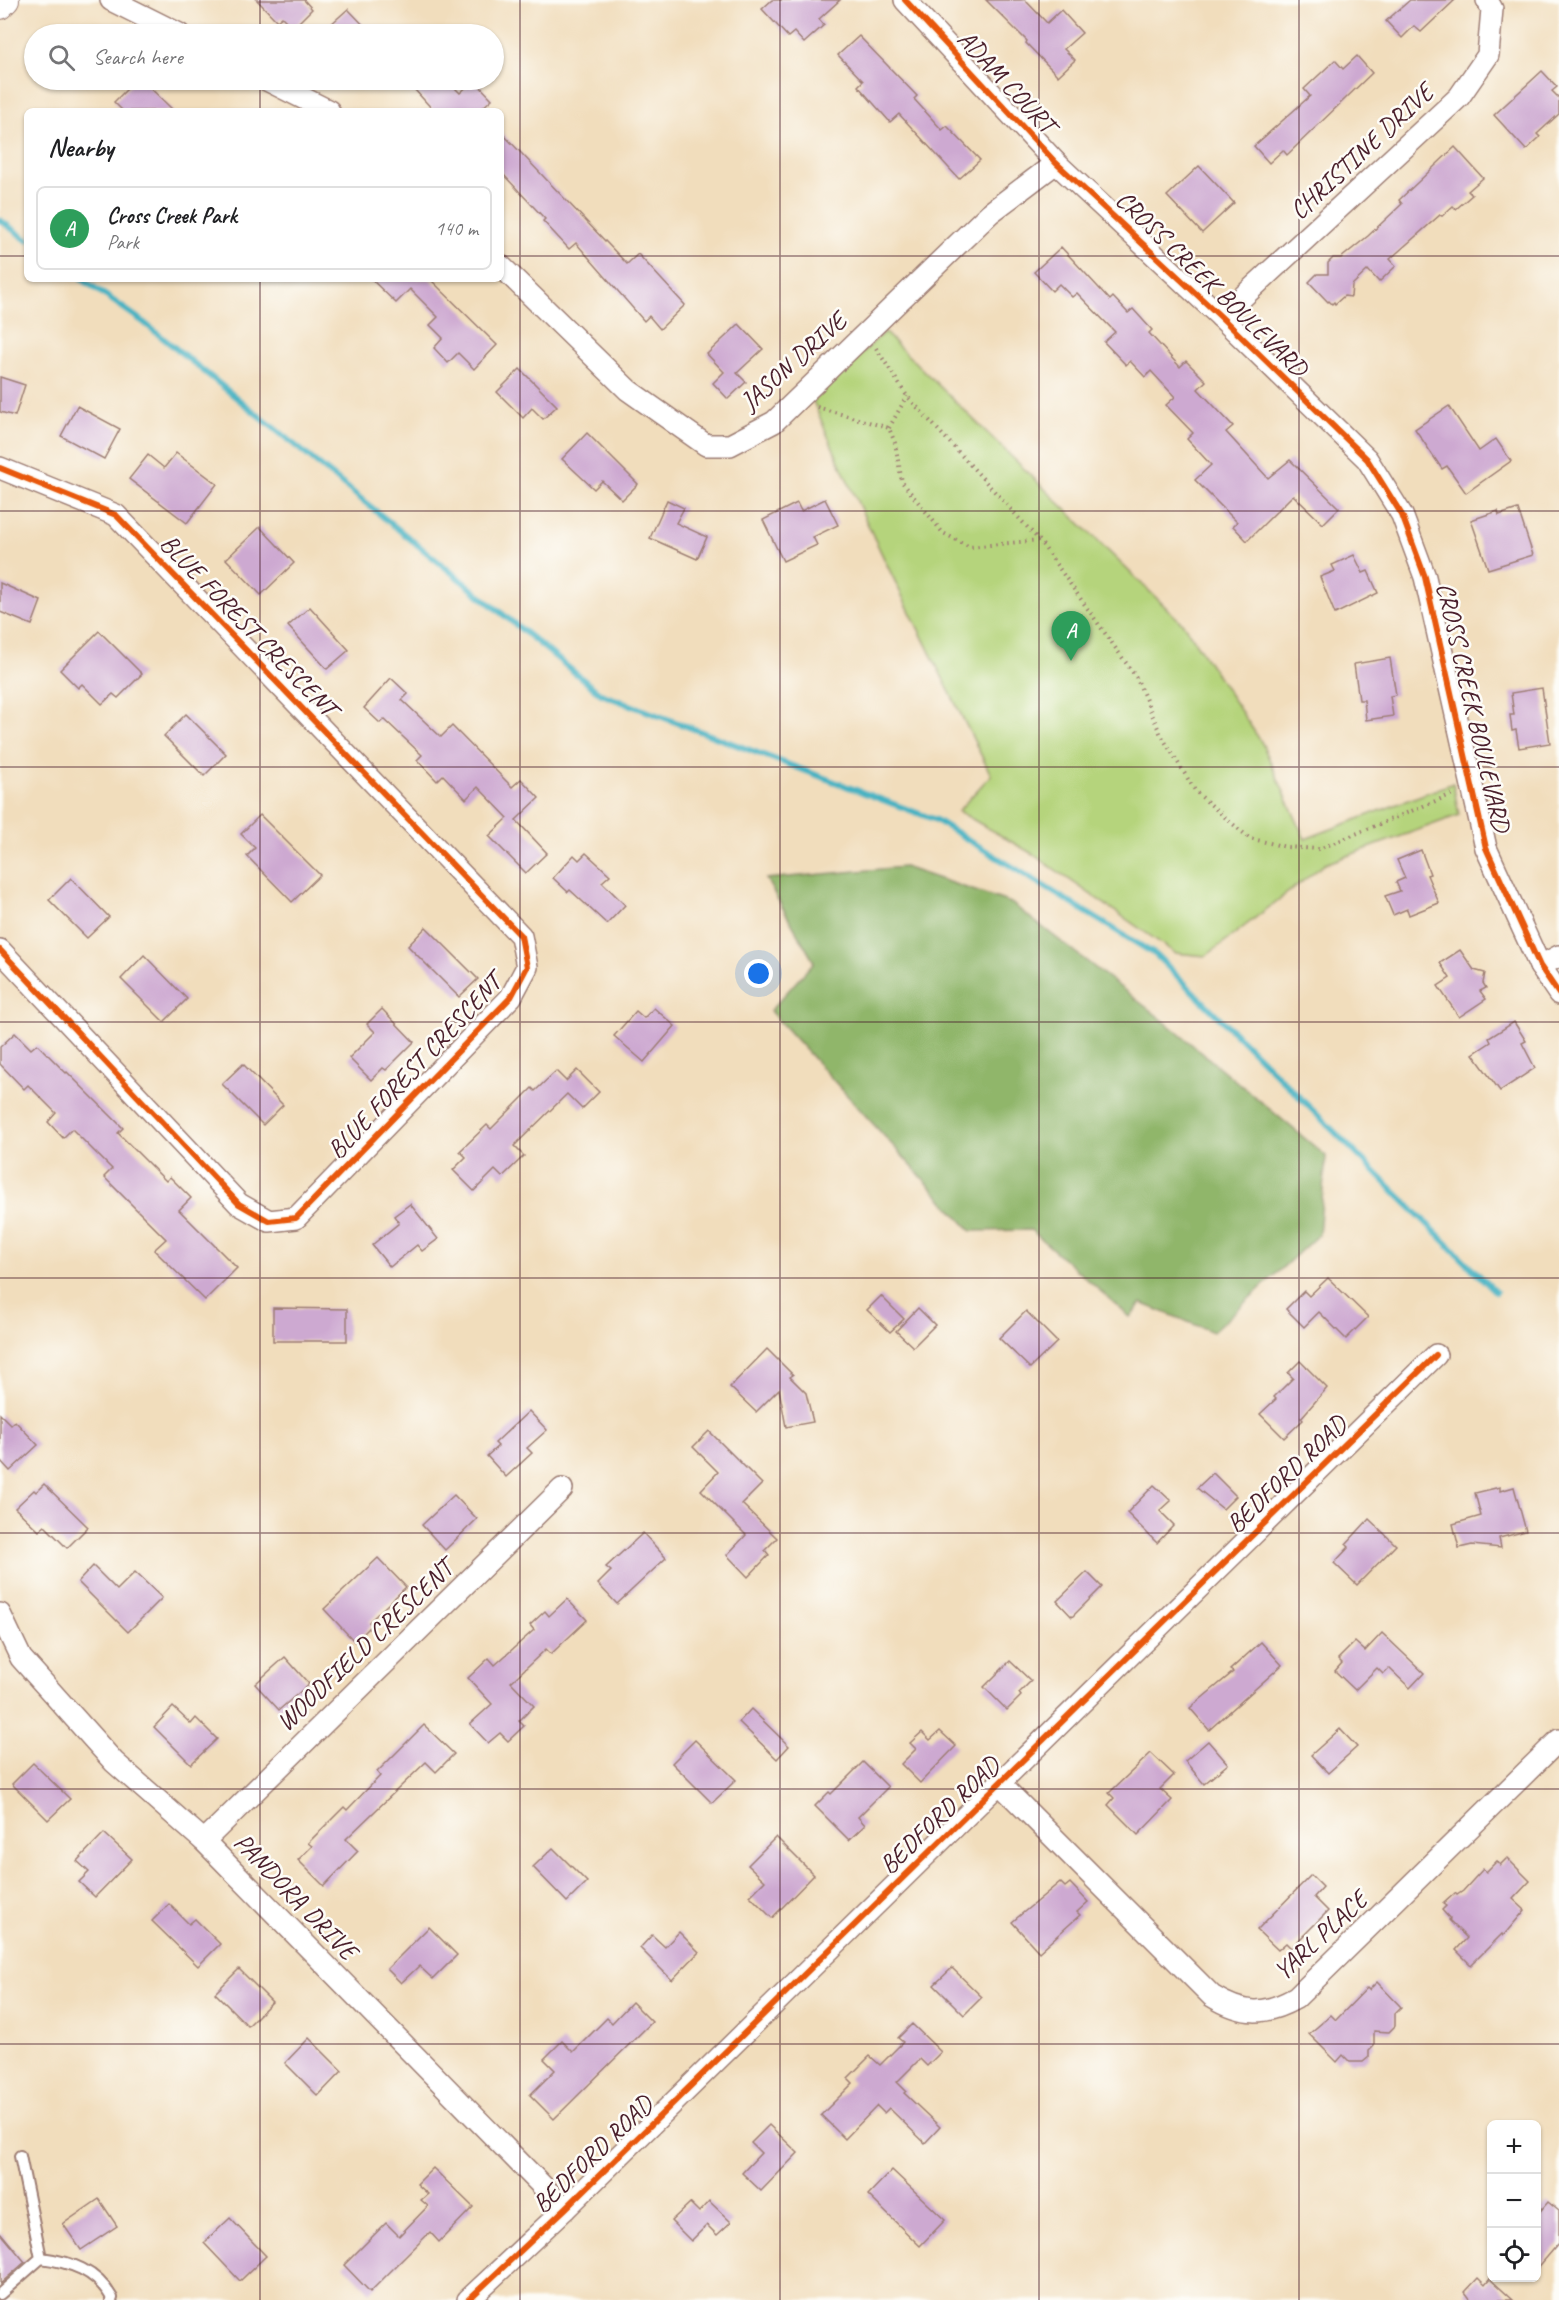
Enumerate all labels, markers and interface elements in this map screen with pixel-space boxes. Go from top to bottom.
street label: ADAM COURT [950,23,1067,144]
search box [24,24,504,90]
icon: search [45,41,78,74]
text: Search here [93,43,183,71]
street label: CHRISTINE DRIVE [1283,74,1443,226]
text: Nearby [48,131,113,164]
street label: CROSS CREEK BOULEVARD [1109,183,1317,386]
text: Cross Creek Park [107,202,237,230]
text: A [64,216,75,241]
text: 140 m [435,216,478,241]
text: Park [107,230,139,255]
street label: JASON DRIVE [732,303,856,419]
street label: BLUE FOREST CRESCENT [153,527,349,729]
street label: CROSS CREEK BOULEVARD [1429,579,1519,838]
pin: A [1052,612,1090,661]
your location [744,959,773,988]
street label: BLUE FOREST CRESCENT [320,962,514,1166]
street label: BEDFORD ROAD [1219,1407,1355,1540]
street label: WOODFIELD CRESCENT [269,1548,464,1738]
street label: BEDFORD ROAD [872,1748,1008,1881]
street label: PANDORA DRIVE [227,1826,367,1969]
street label: YARL PLACE [1266,1881,1377,1987]
street label: BEDFORD ROAD [525,2087,661,2220]
map controls [1487,2120,1541,2282]
button: + [1487,2120,1541,2174]
button: − [1487,2174,1541,2228]
button: locate [1487,2228,1541,2282]

